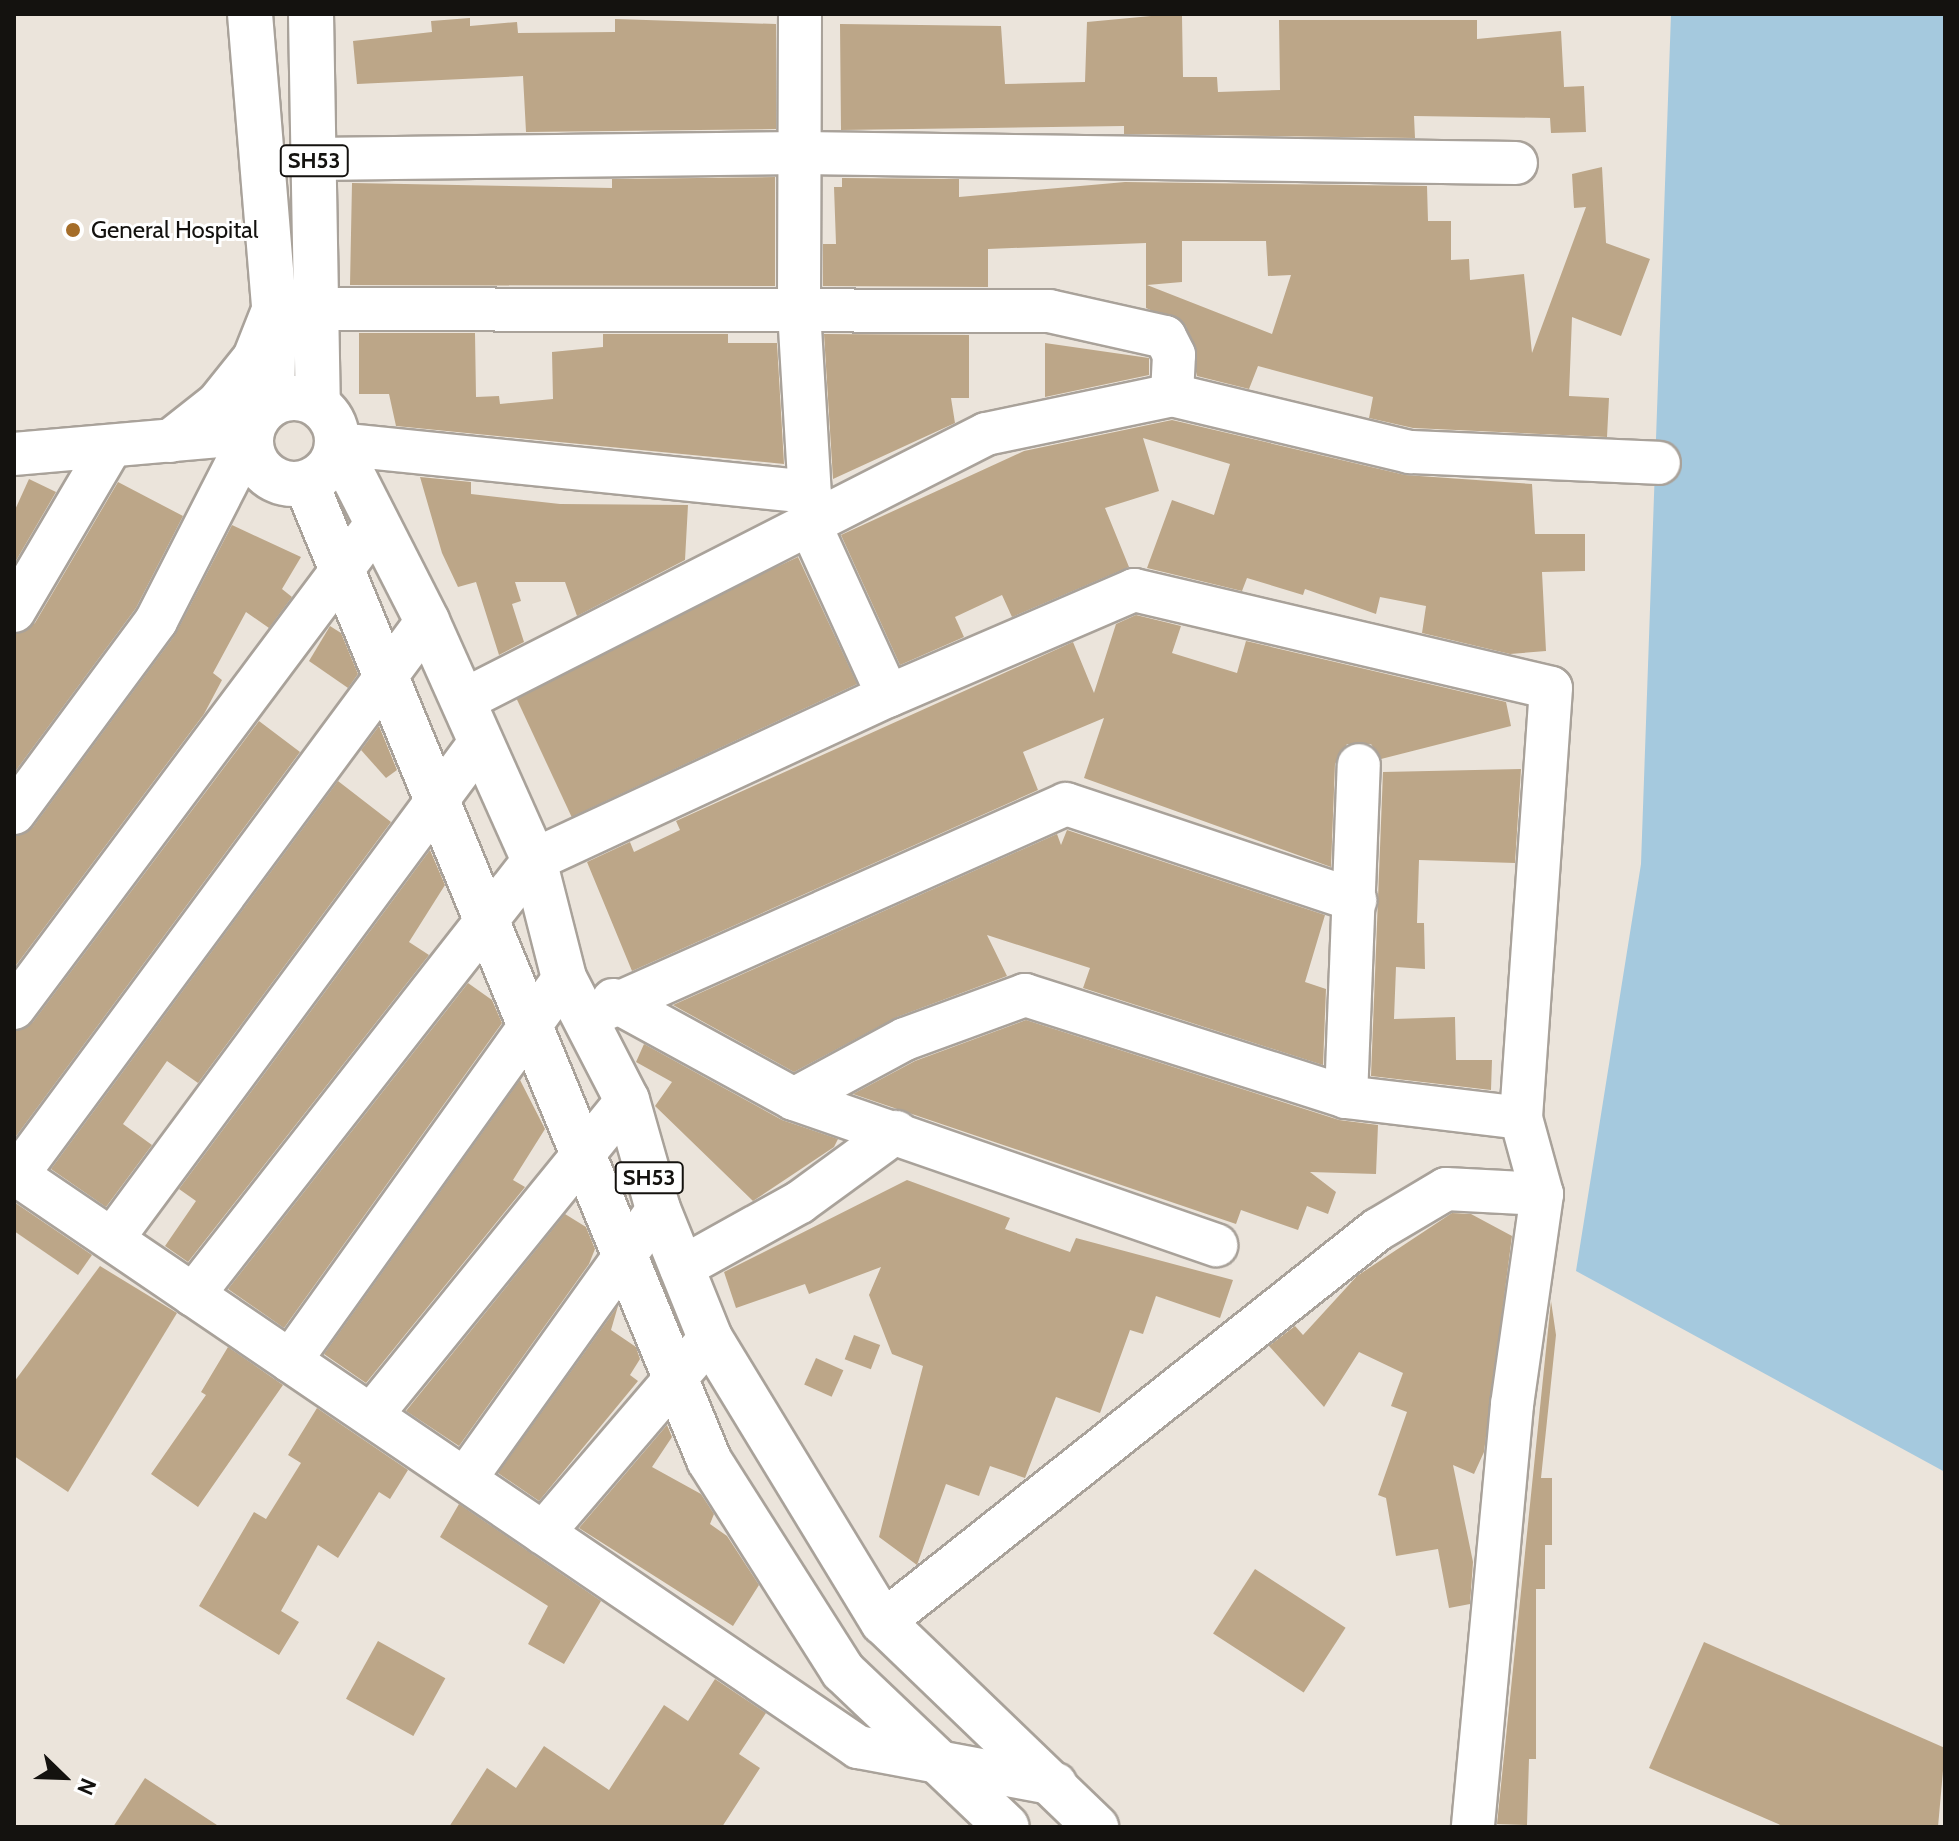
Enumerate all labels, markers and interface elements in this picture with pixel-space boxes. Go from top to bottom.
road number: SH53 [278,143,350,179]
place label: General Hospital [91,216,258,244]
marker: General Hospital [62,219,84,241]
road number: SH53 [613,1160,685,1196]
north arrow [24,1737,104,1817]
text: N [71,1774,102,1799]

